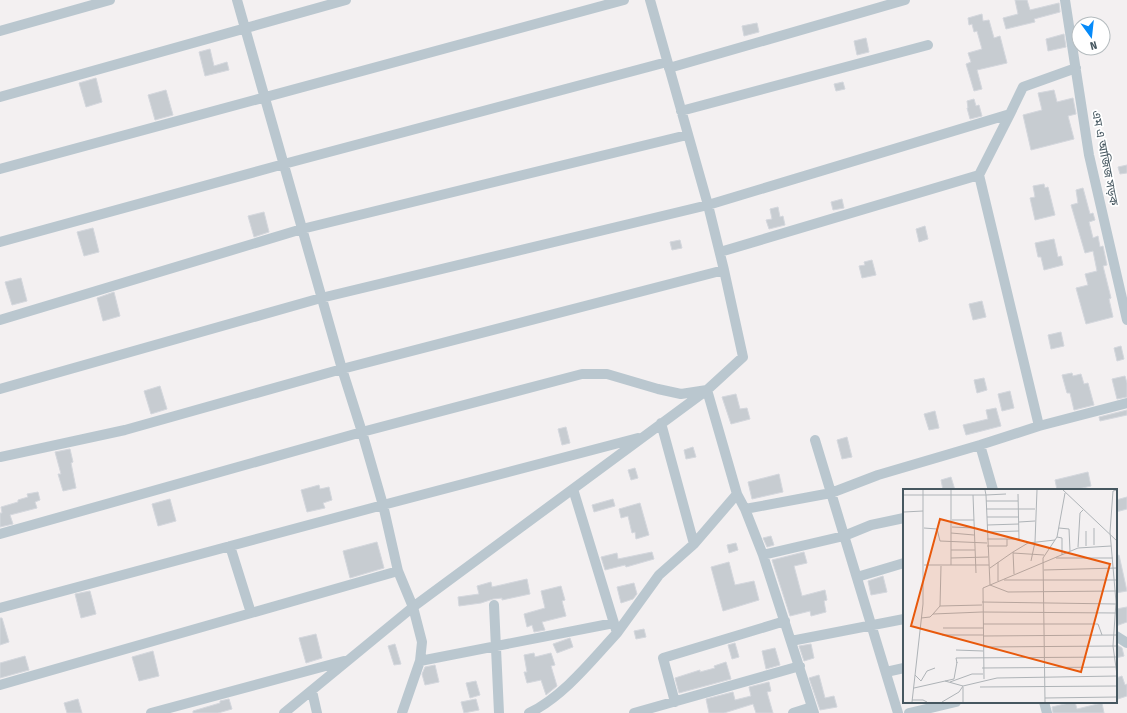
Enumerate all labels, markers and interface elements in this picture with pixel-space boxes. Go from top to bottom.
north arrow [1071,16,1111,56]
text: N [1089,38,1098,52]
street label: এম এ আজিজ সড়ক [1089,109,1122,207]
inset map [903,489,1117,703]

